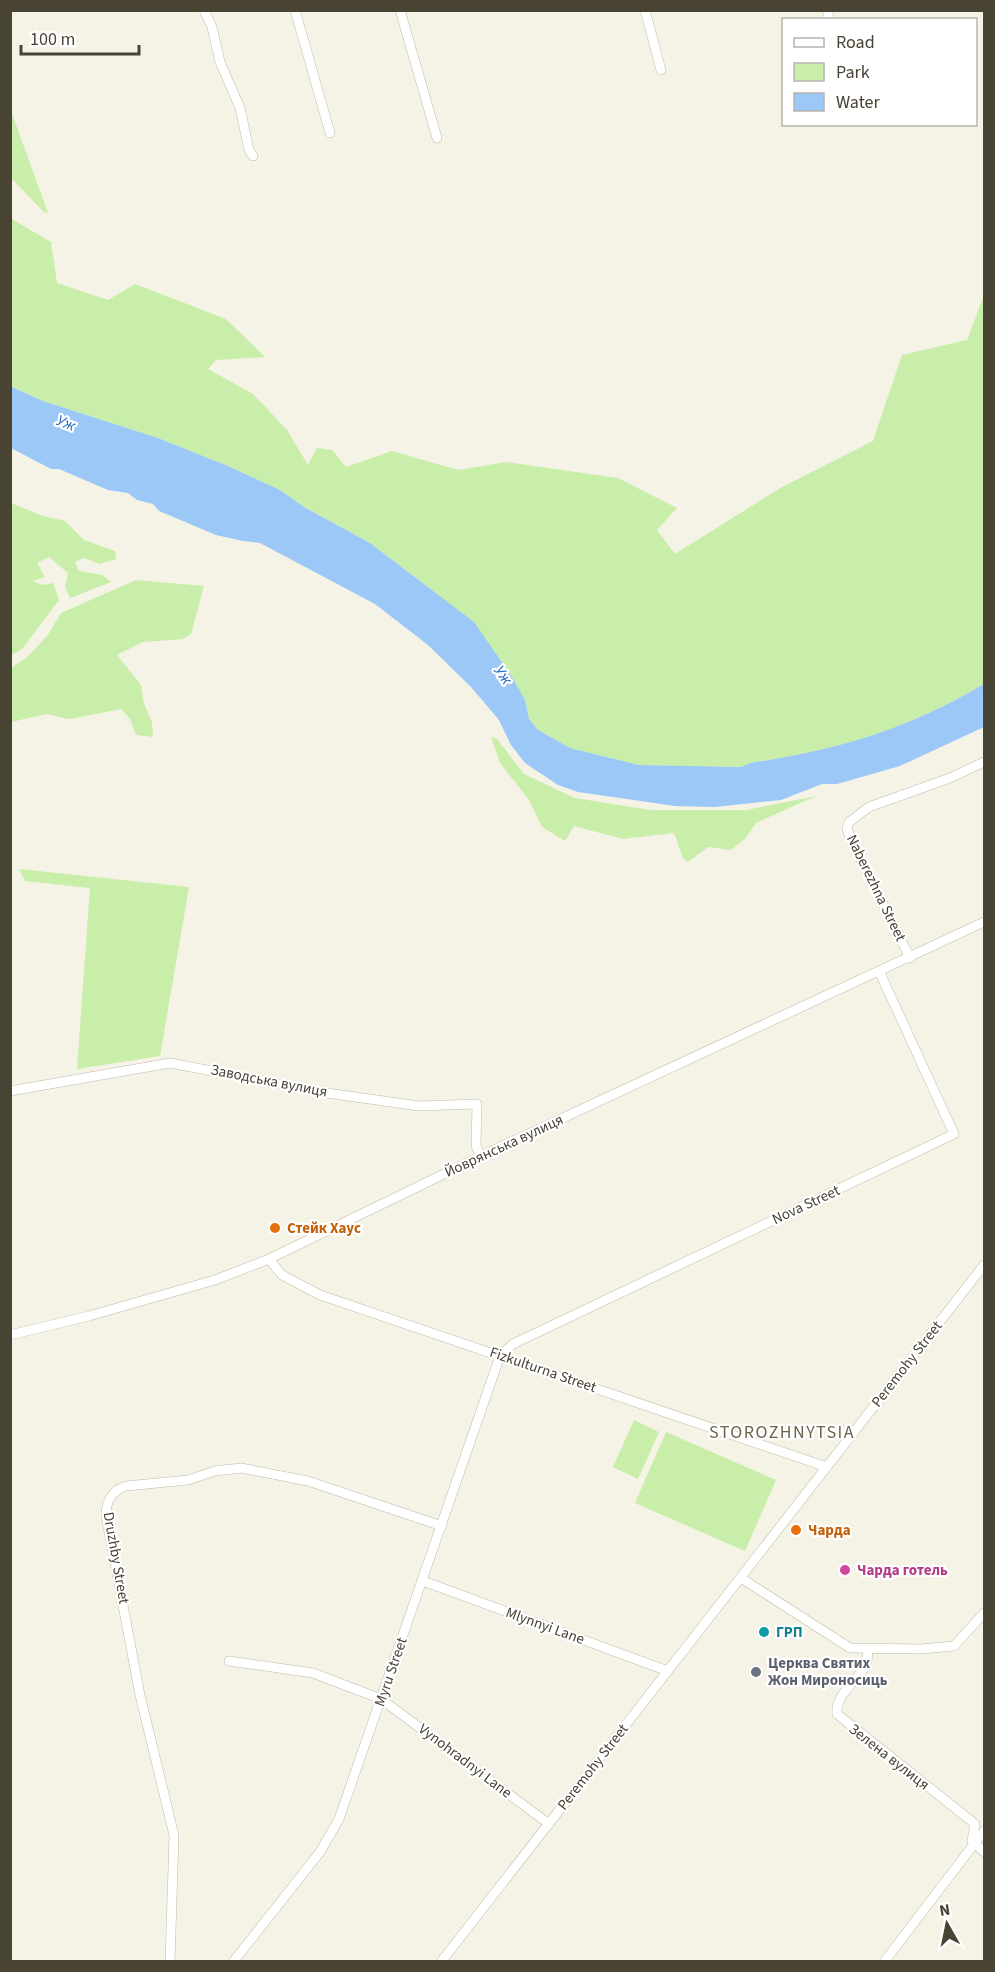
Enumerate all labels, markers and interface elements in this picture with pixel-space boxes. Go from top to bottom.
scale bar [21,18,140,56]
legend [782,18,977,126]
text: 100 m [30,27,75,52]
text: Road [836,30,875,55]
text: Park [836,60,870,85]
text: Water [836,90,880,115]
water label: Уж [53,409,80,437]
water label: Уж [489,661,518,690]
street label: Naberezhna Street [841,831,911,945]
street label: Заводська вулиця [209,1059,329,1103]
street label: Йоврянська вулиця [441,1109,567,1183]
street label: Nova Street [769,1180,843,1230]
place label: Стейк Хаус [287,1218,361,1239]
marker: Стейк Хаус [268,1221,282,1235]
street label: Peremohy Street [867,1316,947,1412]
street label: Fizkulturna Street [487,1342,599,1398]
district label: STOROZHNYTSIA [709,1420,855,1445]
street label: Druzhby Street [98,1510,134,1606]
place label: Чарда [808,1520,851,1541]
marker: Чарда [789,1523,803,1537]
place label: Чарда готель [857,1560,948,1581]
marker: Чарда готель [838,1563,852,1577]
street label: Mlynnyi Lane [503,1602,587,1650]
place label: ГРП [776,1622,803,1643]
marker: ГРП [757,1625,771,1639]
street label: Myru Street [369,1635,413,1709]
place label: Церква Святих Жон Мироносиць [768,1653,888,1691]
marker: Церква Святих Жон Мироносиць [749,1665,763,1679]
street label: Vynohradnyi Lane [414,1719,516,1803]
street label: Peremohy Street [553,1719,633,1815]
street label: Зелена вулиця [844,1719,934,1795]
north arrow [917,1894,977,1954]
text: N [938,1898,952,1922]

